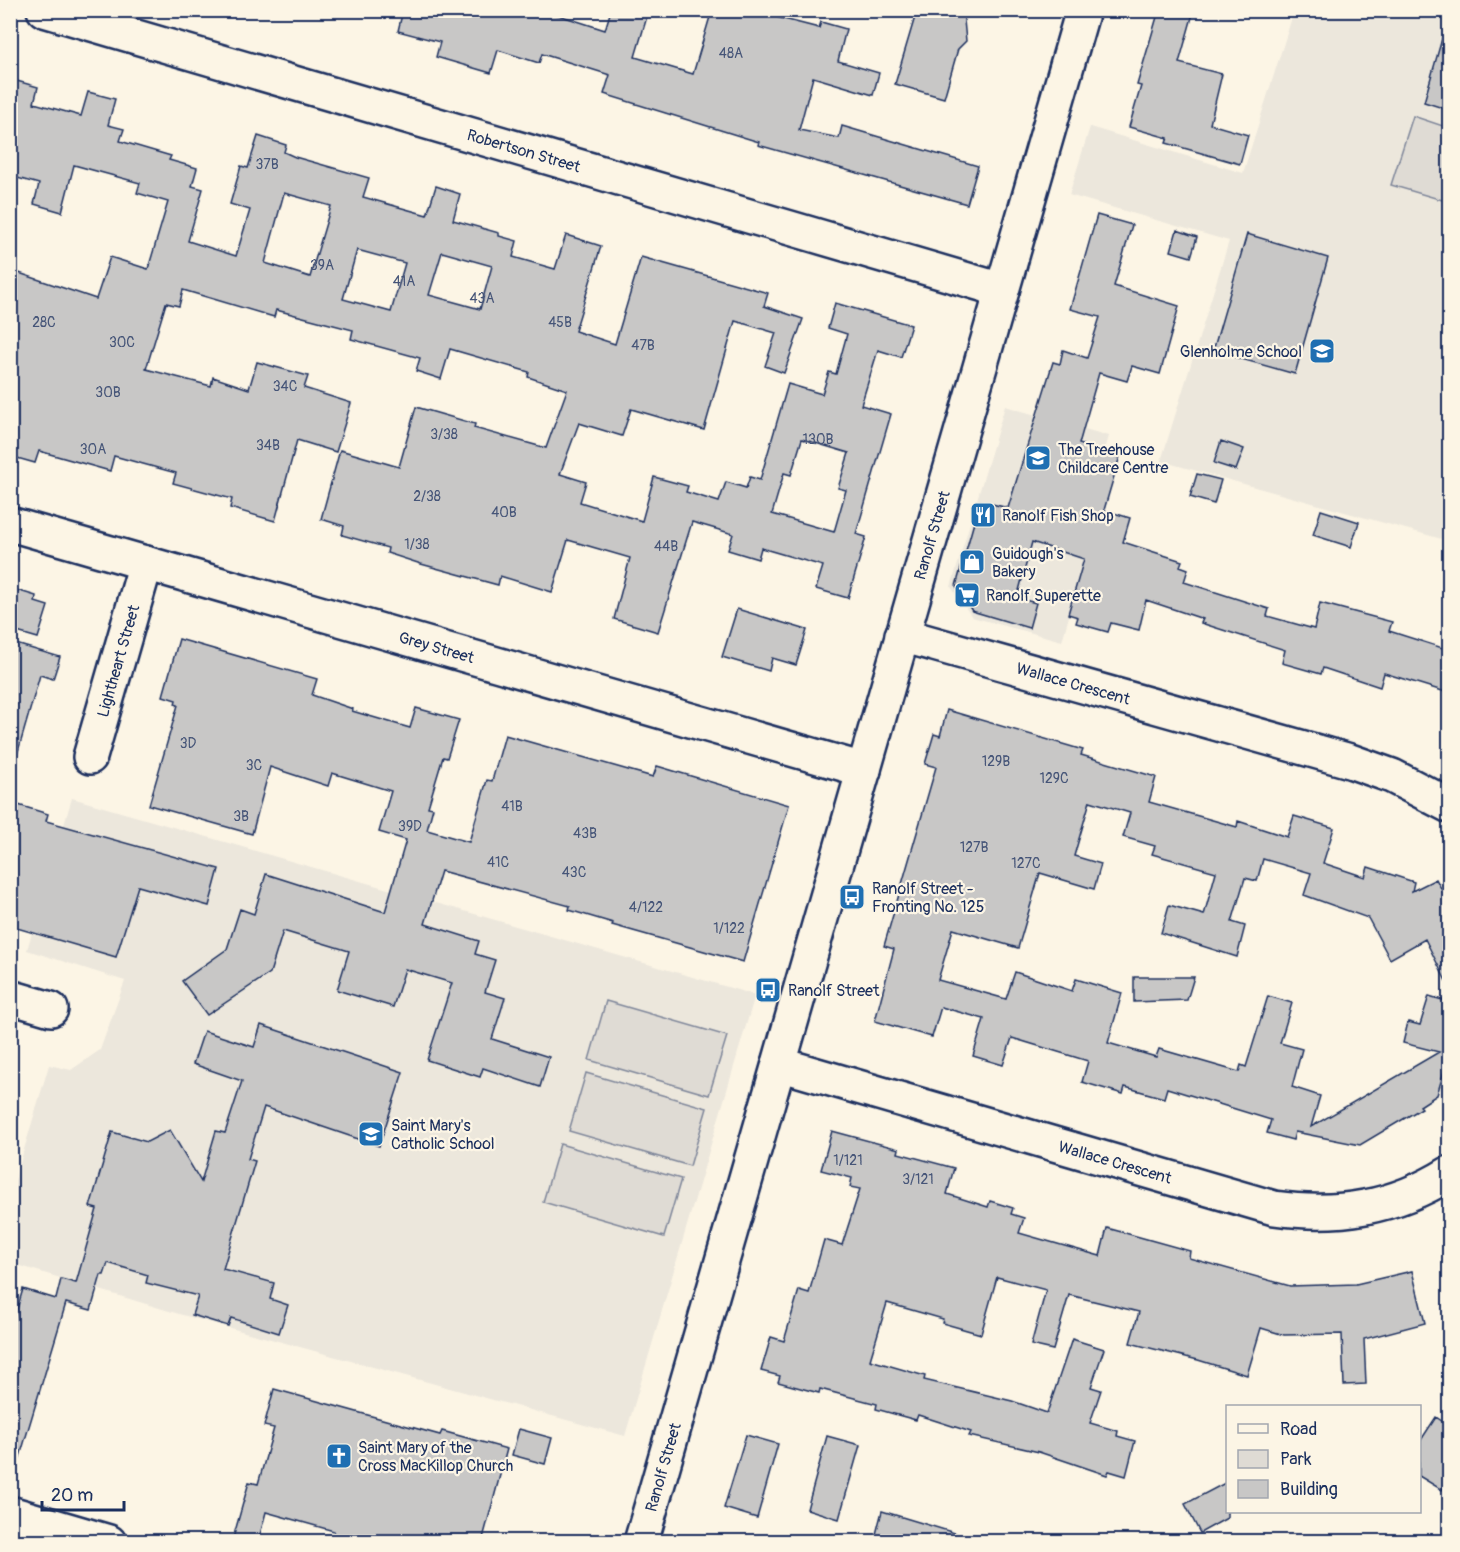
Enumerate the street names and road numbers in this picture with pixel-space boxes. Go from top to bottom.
street label: Robertson Street [465,125,583,177]
street label: Ranolf Street [910,488,955,582]
street label: Lightheart Street [93,602,145,720]
street label: Grey Street [396,628,477,668]
street label: Wallace Crescent [1014,659,1133,710]
street label: Wallace Crescent [1056,1137,1174,1189]
street label: Ranolf Street [641,1420,686,1514]

